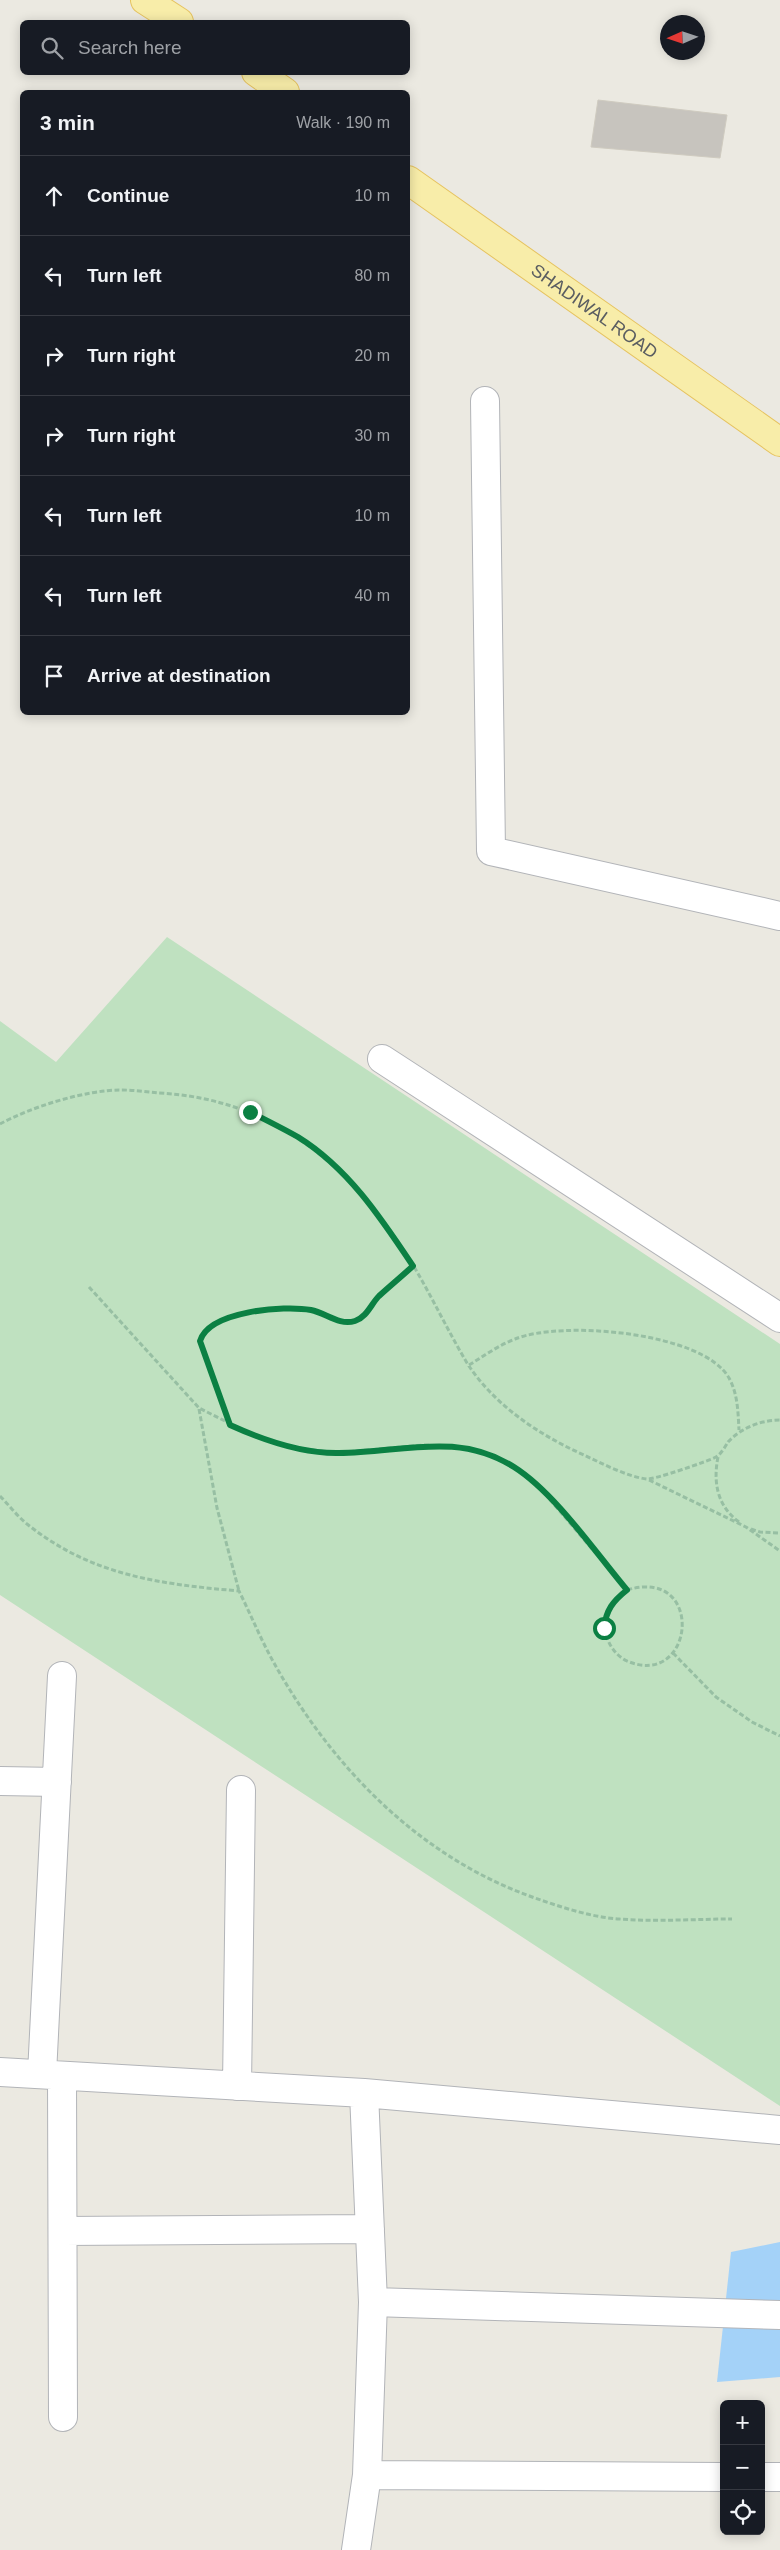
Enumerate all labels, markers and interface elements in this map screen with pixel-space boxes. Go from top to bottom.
north arrow [660,15,705,60]
search box [20,20,410,75]
icon: search [38,34,66,62]
text: Search here [78,37,182,58]
text: 3 min [40,111,95,134]
text: Walk · 190 m [296,114,390,131]
icon: ahead [40,182,68,210]
text: Continue [87,185,169,206]
text: 10 m [354,187,390,204]
street label: SHADIWAL ROAD [527,260,661,363]
icon: left [40,262,68,290]
text: Turn left [87,265,162,286]
text: 80 m [354,267,390,284]
icon: right [40,342,68,370]
text: Turn right [87,345,175,366]
text: 20 m [354,347,390,364]
icon: right [40,422,68,450]
text: Turn right [87,425,175,446]
text: 30 m [354,427,390,444]
icon: left [40,502,68,530]
text: Turn left [87,505,162,526]
text: 10 m [354,507,390,524]
icon: left [40,582,68,610]
text: Turn left [87,585,162,606]
text: 40 m [354,587,390,604]
icon: arrive [40,662,68,690]
text: Arrive at destination [87,665,271,686]
route end [239,1101,262,1124]
route start [593,1617,616,1640]
map controls [720,2400,765,2535]
button: + [720,2400,765,2445]
button: − [720,2445,765,2490]
button: locate [720,2490,765,2535]

